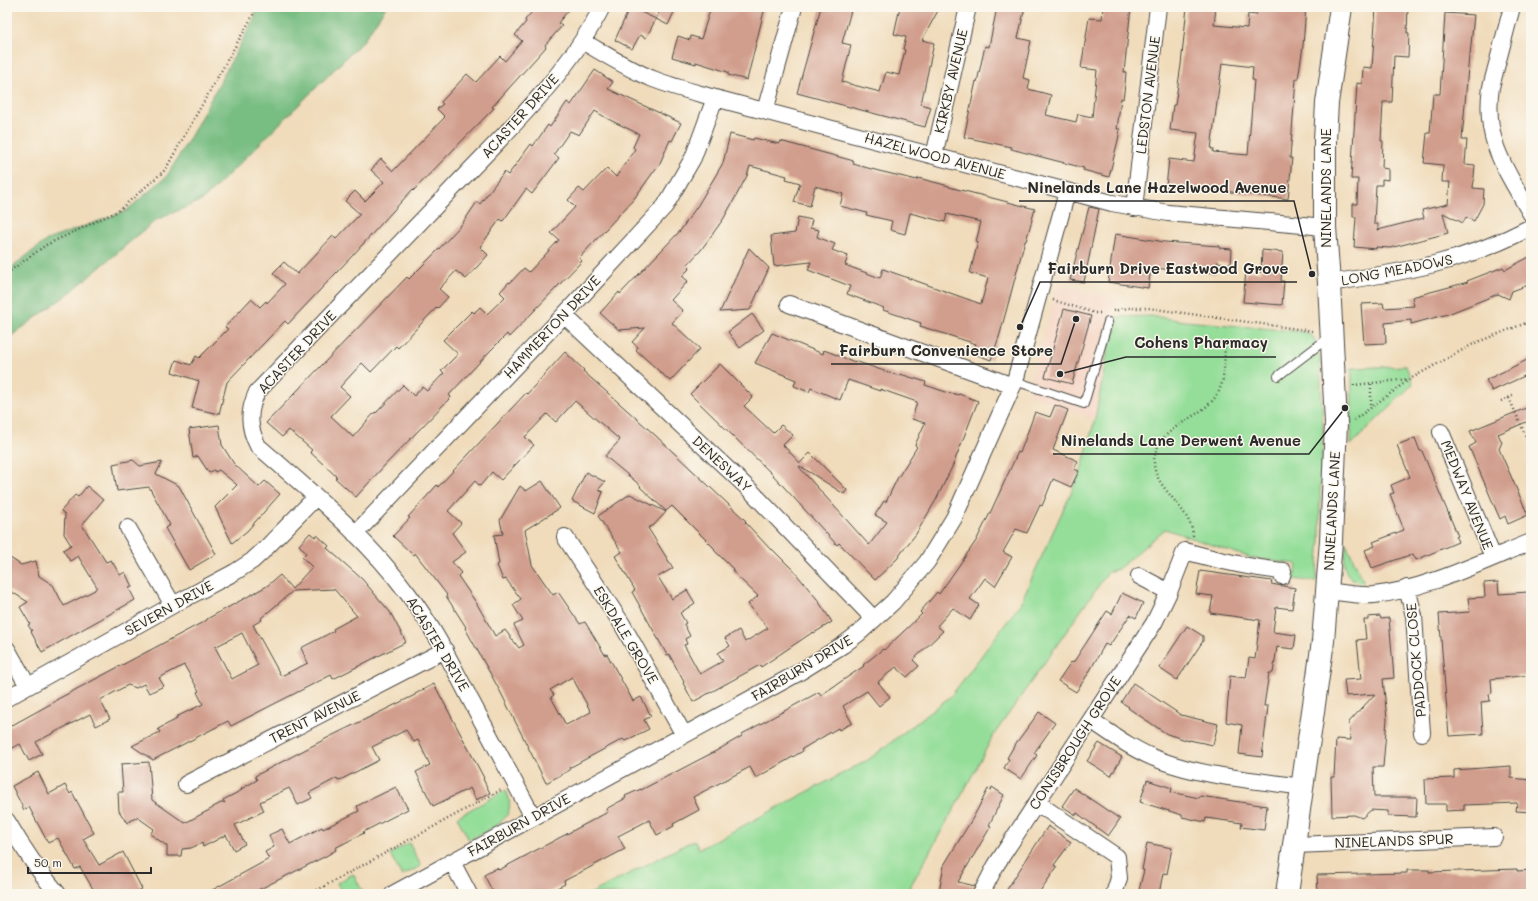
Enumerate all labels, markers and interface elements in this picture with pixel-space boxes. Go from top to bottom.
street label: KIRKBY AVENUE [929,27,972,135]
street label: LEDSTON AVENUE [1131,35,1164,155]
street label: ACASTER DRIVE [477,69,563,162]
street label: HAZELWOOD AVENUE [862,128,1008,184]
street label: NINELANDS LANE [1316,128,1335,248]
callout: Ninelands Lane Hazelwood Avenue [1019,174,1294,201]
text: Ninelands Lane Hazelwood Avenue [1028,177,1286,197]
street label: LONG MEADOWS [1339,249,1454,290]
callout: Fairburn Drive Eastwood Grove [1040,255,1297,282]
text: Fairburn Drive Eastwood Grove [1047,258,1289,278]
street label: HAMMERTON DRIVE [499,271,604,382]
street label: ACASTER DRIVE [253,306,340,397]
callout: Cohens Pharmacy [1126,330,1276,357]
text: Cohens Pharmacy [1134,332,1268,352]
callout: Fairburn Convenience Store [831,337,1061,364]
text: Fairburn Convenience Store [839,340,1053,360]
callout: Ninelands Lane Derwent Avenue [1053,427,1309,454]
text: Ninelands Lane Derwent Avenue [1061,430,1301,450]
street label: DENESWAY [688,431,756,496]
street label: MEDWAY AVENUE [1437,437,1498,552]
street label: NINELANDS LANE [1319,451,1344,571]
street label: SEVERN DRIVE [121,575,216,640]
street label: ESKDALE GROVE [590,582,663,687]
street label: ACASTER DRIVE [403,593,474,695]
street label: PADDOCK CLOSE [1401,602,1430,718]
street label: FAIRBURN DRIVE [748,630,856,705]
street label: CONISBROUGH GROVE [1024,672,1125,813]
street label: TRENT AVENUE [266,685,364,748]
street label: FAIRBURN DRIVE [464,788,573,861]
street label: NINELANDS SPUR [1334,829,1454,852]
scale bar [28,849,151,875]
text: 50 m [34,854,62,870]

